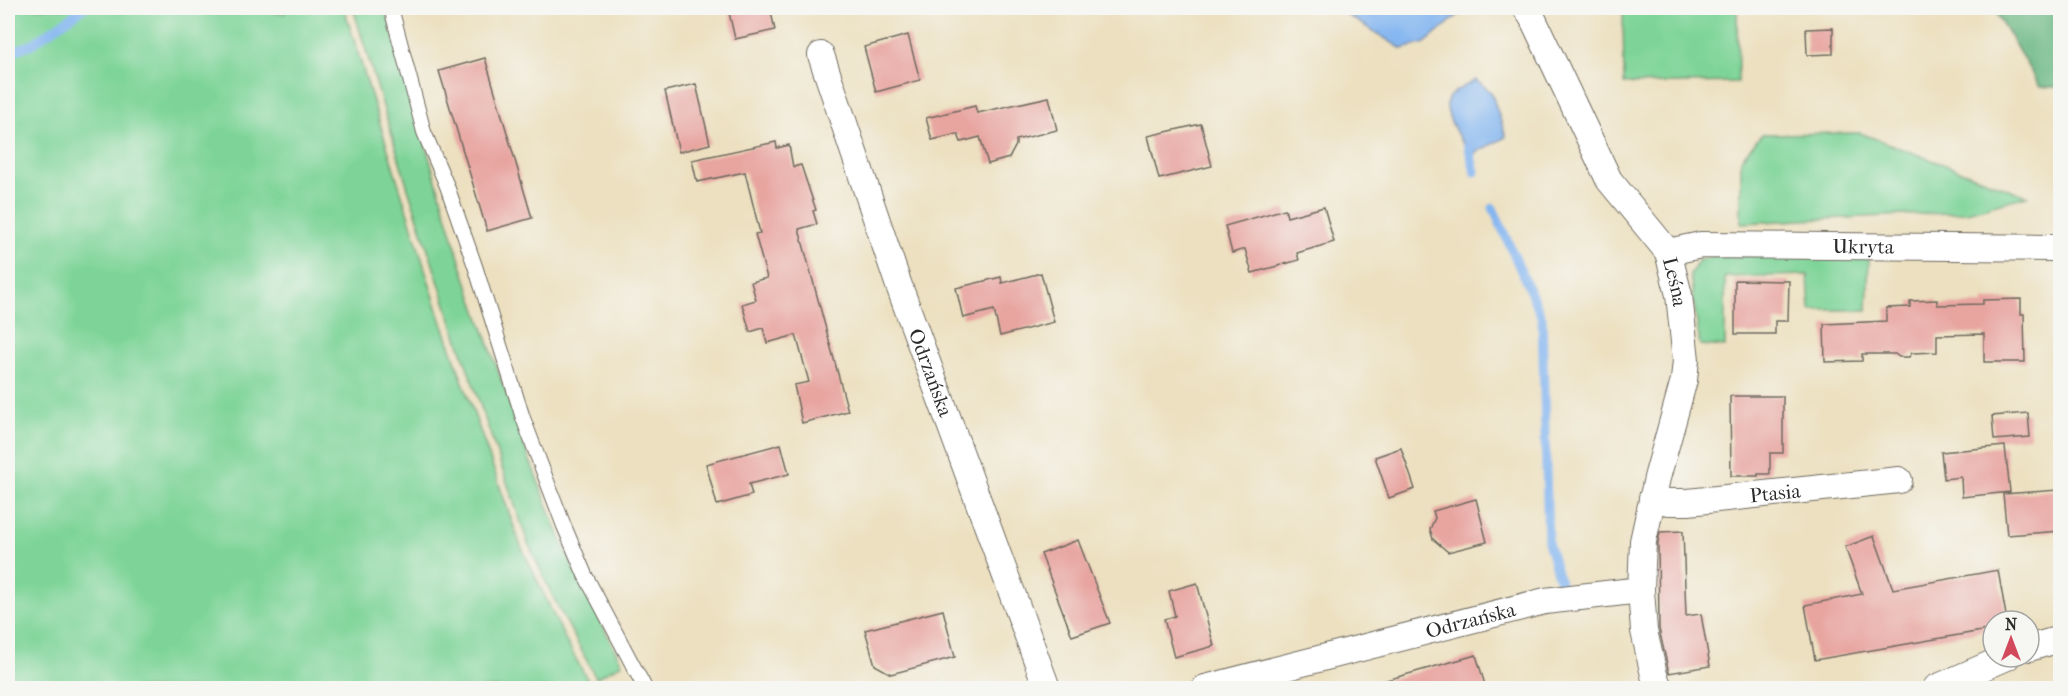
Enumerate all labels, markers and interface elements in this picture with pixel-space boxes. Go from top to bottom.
street label: Ukryta [1832,235,1895,258]
street label: Leśna [1658,255,1692,309]
street label: Odrzańska [904,325,958,420]
street label: Ptasia [1748,479,1802,507]
street label: Odrzańska [1423,597,1519,643]
north arrow [1981,609,2041,669]
text: N [2005,615,2018,634]

